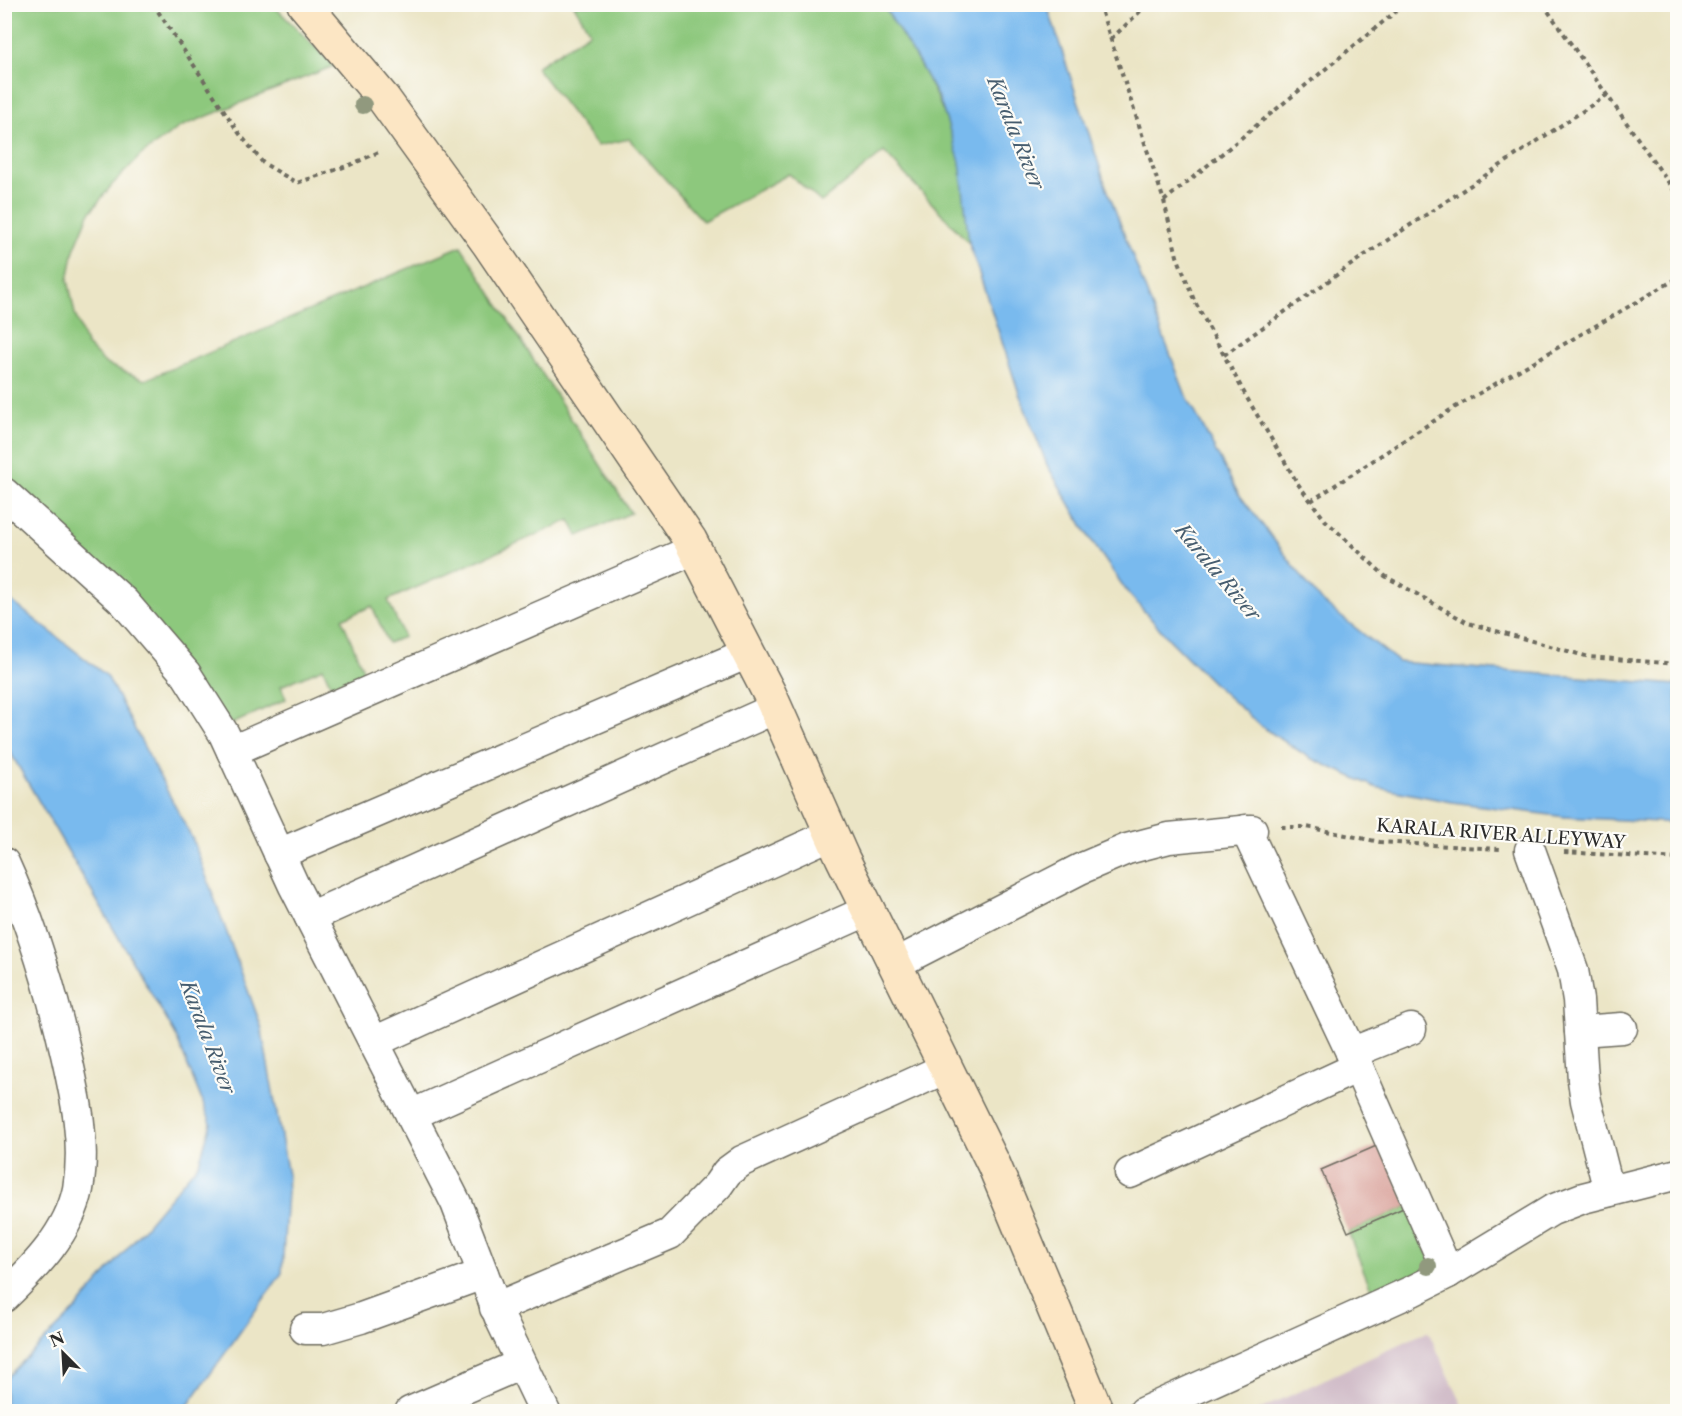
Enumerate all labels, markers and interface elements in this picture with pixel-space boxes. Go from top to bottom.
water label: Karala River [982,71,1050,195]
water label: Karala River [1169,517,1267,627]
street label: KARALA RIVER ALLEYWAY [1376,814,1628,854]
water label: Karala River [175,975,241,1099]
north arrow [33,1323,93,1383]
text: N [46,1327,67,1351]

